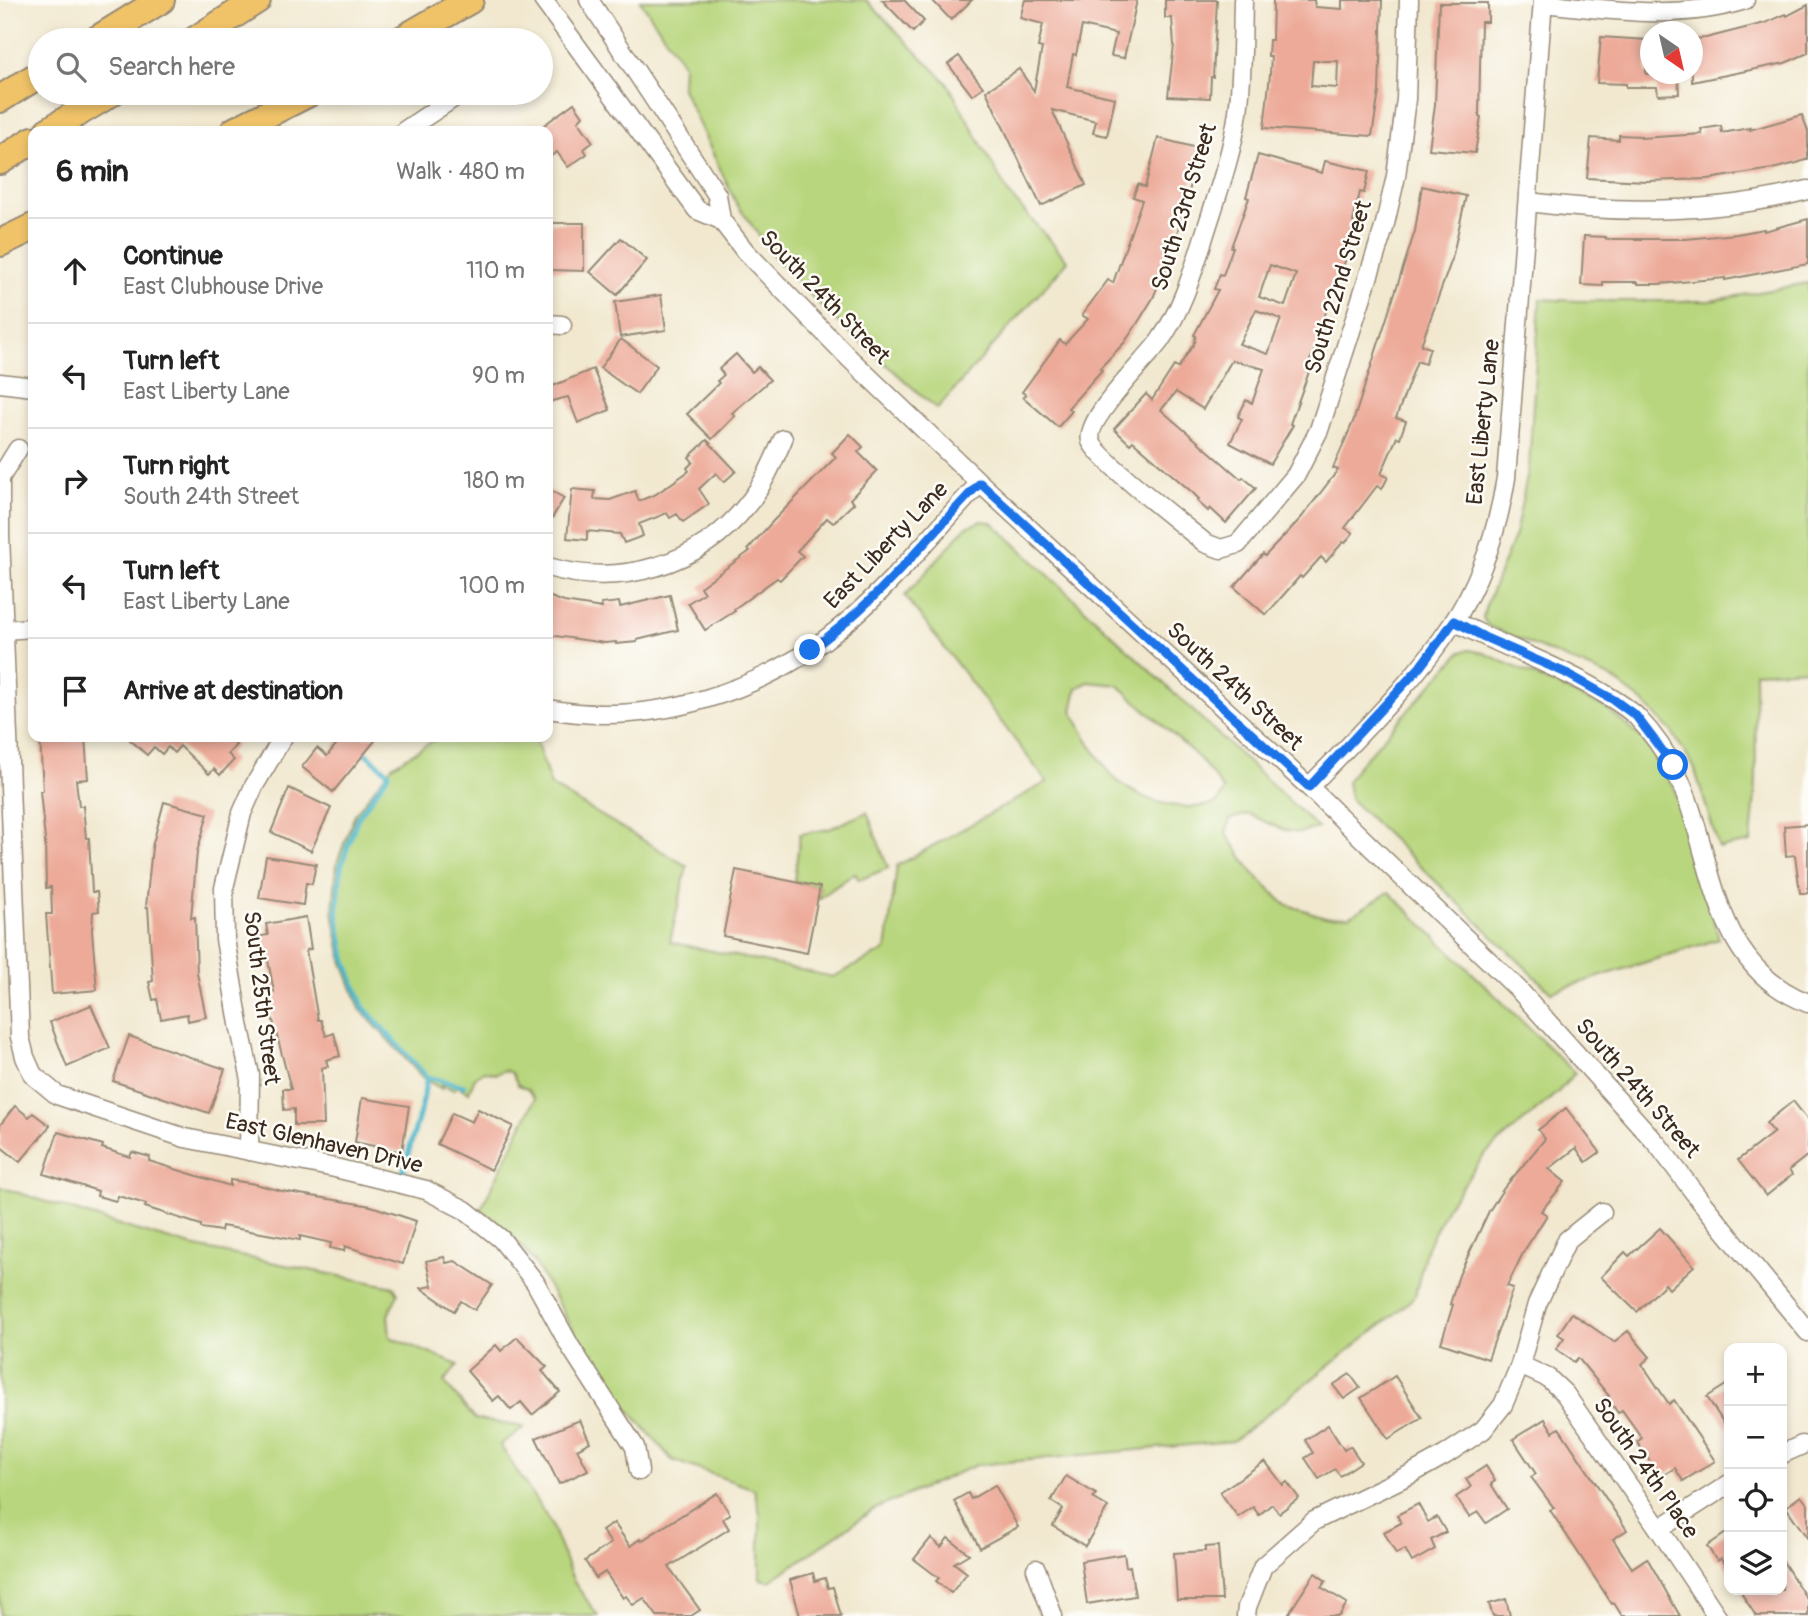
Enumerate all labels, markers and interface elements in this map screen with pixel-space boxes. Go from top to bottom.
north arrow [1640,21,1703,84]
search box [28,28,553,105]
icon: search [52,48,90,86]
text: Search here [108,51,235,83]
street label: South 23rd Street [1145,119,1223,294]
text: 6 min [56,153,129,190]
text: Walk · 480 m [396,157,525,186]
street label: South 22nd Street [1298,196,1378,377]
street label: South 24th Street [753,224,897,371]
text: Continue [123,240,223,272]
icon: ahead [56,252,94,290]
text: 110 m [466,256,525,285]
text: East Clubhouse Drive [123,272,323,301]
street label: East Liberty Lane [1460,337,1506,506]
text: Turn left [123,345,219,377]
icon: left [56,357,94,395]
text: 90 m [472,361,525,390]
text: East Liberty Lane [123,377,290,406]
text: Turn right [123,450,229,482]
icon: right [56,462,94,500]
text: 180 m [463,466,525,495]
street label: East Liberty Lane [818,475,955,615]
text: South 24th Street [123,482,299,511]
text: Turn left [123,555,219,587]
icon: left [56,567,94,605]
text: 100 m [459,571,525,600]
text: East Liberty Lane [123,587,290,616]
street label: South 24th Street [1161,615,1310,757]
route end [794,634,825,665]
icon: arrive [56,672,94,710]
text: Arrive at destination [123,675,343,707]
route start [1657,749,1688,780]
street label: South 25th Street [237,909,287,1087]
street label: South 24th Street [1569,1012,1707,1164]
street label: East Glenhaven Drive [223,1106,426,1180]
map controls [1724,1343,1787,1595]
button: + [1724,1343,1787,1406]
street label: South 24th Place [1587,1392,1706,1545]
button: − [1724,1406,1787,1469]
button: locate [1724,1469,1787,1532]
button: layers [1724,1532,1787,1595]

